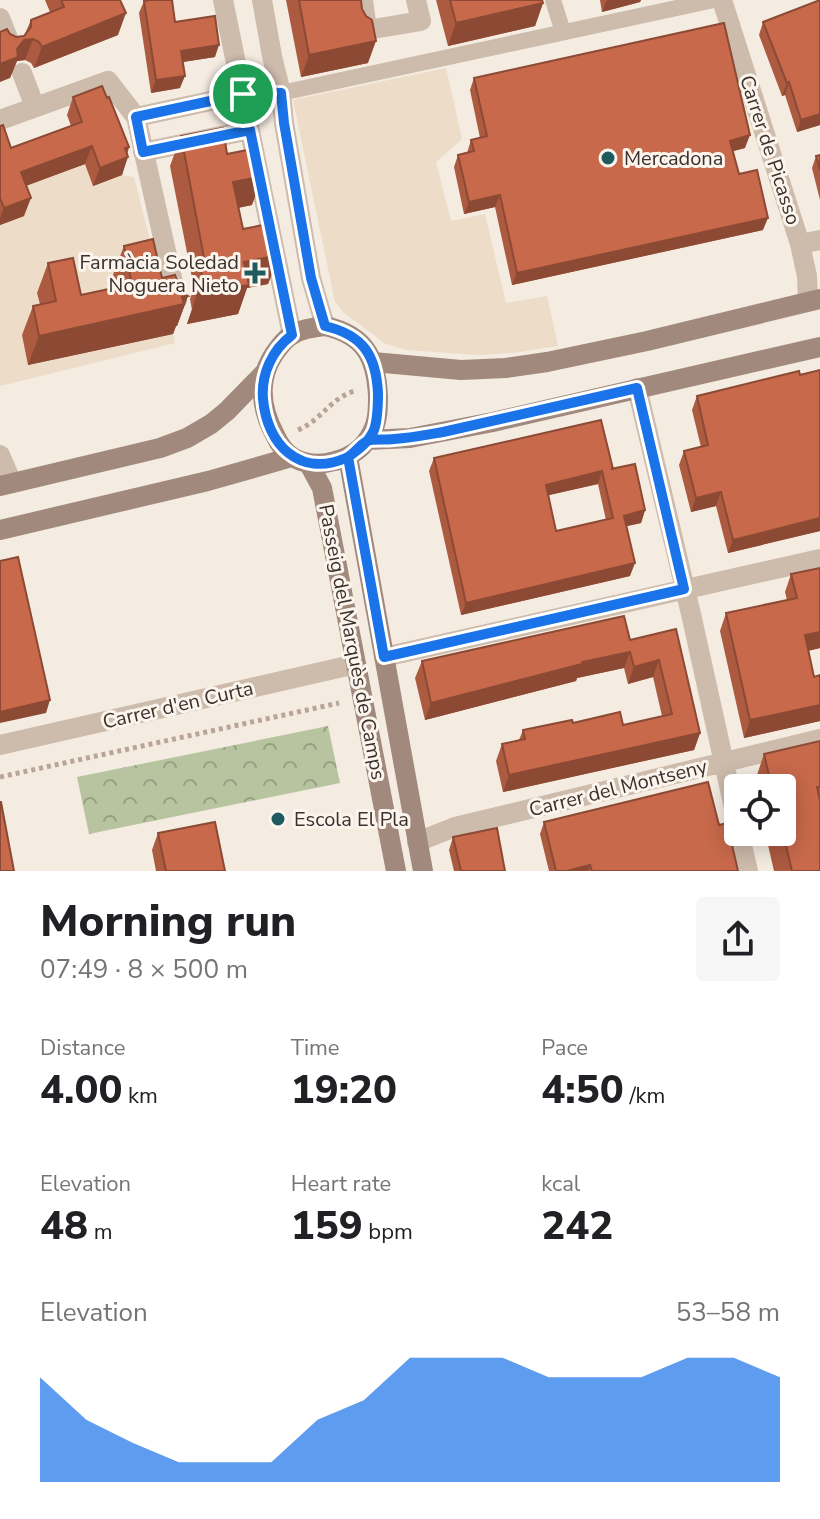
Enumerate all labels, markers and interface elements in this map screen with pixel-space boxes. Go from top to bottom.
pin [209,60,277,128]
icon: arrive [221,72,265,116]
street label: Carrer de Picasso [733,72,807,228]
place label: Mercadona [624,145,723,172]
marker: Mercadona [599,149,617,167]
place label: Farmàcia Soledad Noguera Nieto [80,249,239,299]
marker: Farmàcia Soledad Noguera Nieto [246,264,264,282]
street label: Passeig del Marquès de Camps [312,502,392,782]
street label: Carrer d'en Curta [100,675,256,735]
street label: Carrer del Montseny [526,753,711,823]
map controls [724,774,796,846]
button: locate [724,774,796,846]
place label: Escola El Pla [294,806,409,833]
marker: Escola El Pla [269,810,287,828]
text: Morning run [40,892,296,952]
button: share [696,897,780,981]
text: 07:49 · 8 × 500 m [40,952,248,987]
text: Distance [40,1033,125,1063]
text: Time [291,1033,340,1063]
text: Pace [541,1033,588,1063]
text: 4.00 [40,1063,122,1117]
text: 19:20 [291,1063,397,1117]
text: 4:50 [541,1063,624,1117]
text: km [122,1081,158,1111]
text: /km [624,1081,665,1111]
text: Elevation [40,1169,131,1199]
text: Heart rate [291,1169,391,1199]
text: kcal [541,1169,580,1199]
text: 48 [40,1199,88,1253]
text: 159 [291,1199,363,1253]
text: 242 [541,1199,613,1253]
text: m [88,1217,113,1247]
text: bpm [363,1217,413,1247]
text: Elevation [40,1295,148,1330]
text: 53–58 m [676,1295,780,1330]

